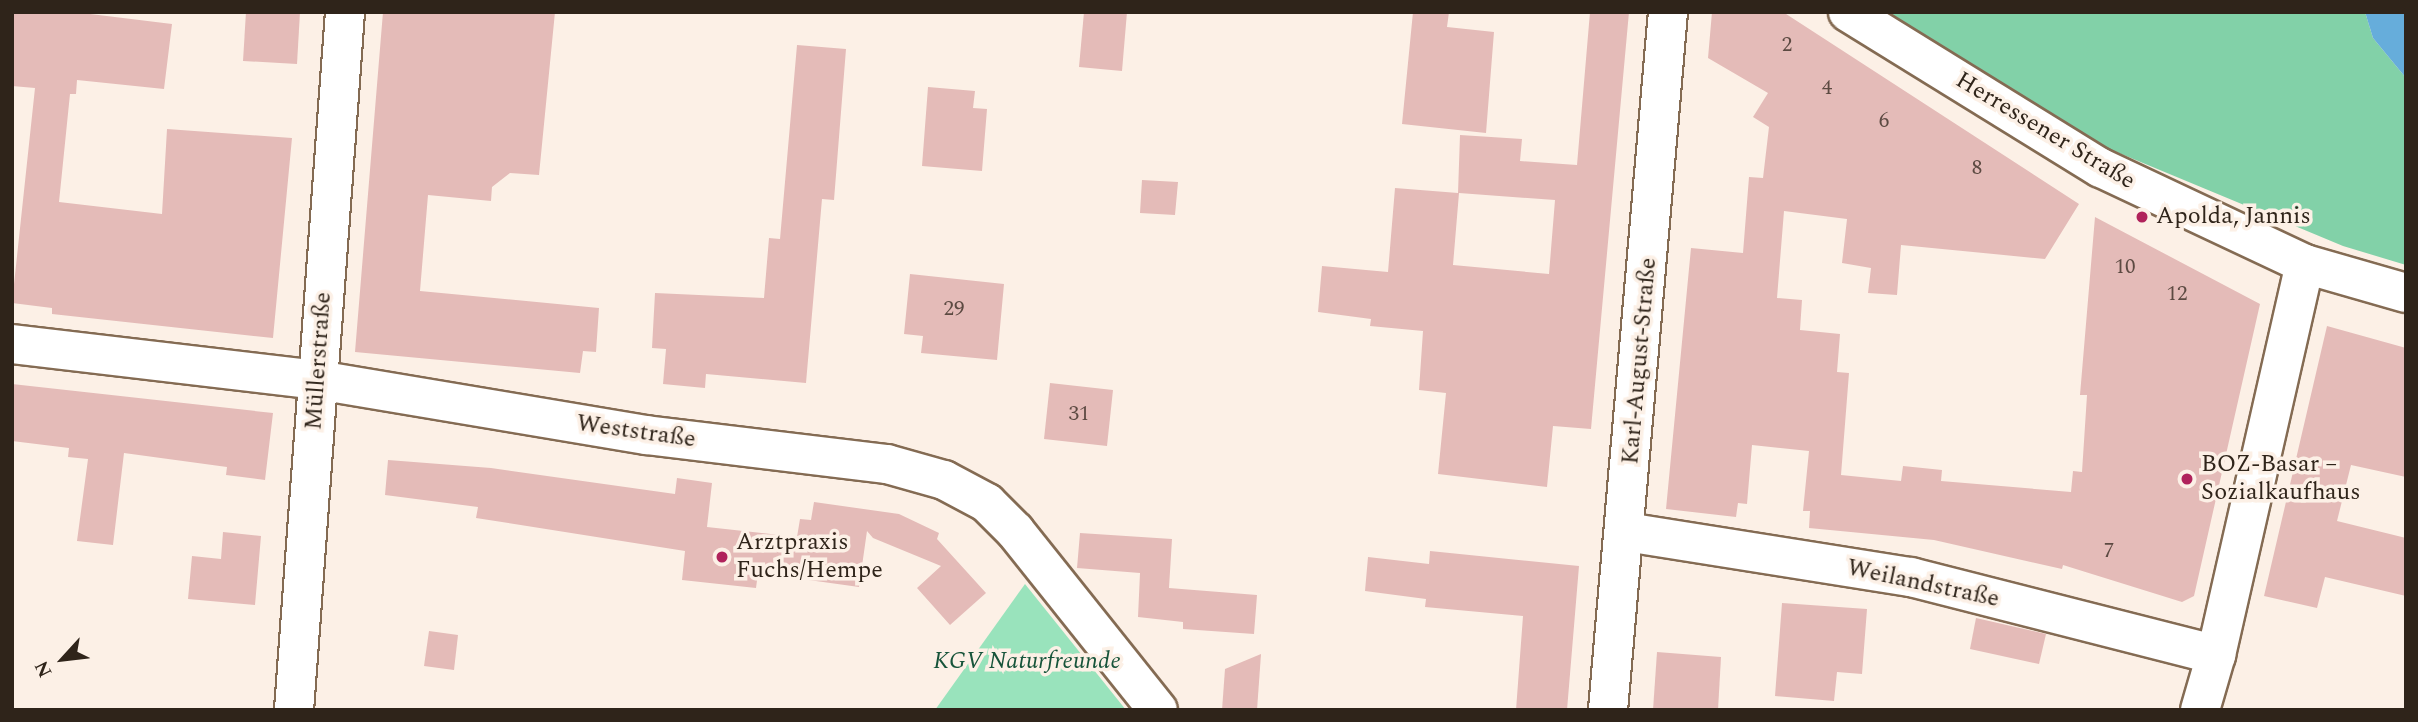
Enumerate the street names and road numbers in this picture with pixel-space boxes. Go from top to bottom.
street label: Herressener Straße [1950,66,2140,196]
street label: Karl-August-Straße [1617,256,1663,466]
street label: Müllerstraße [300,291,338,431]
street label: Weststraße [575,409,697,455]
street label: Weilandstraße [1844,554,2002,614]

